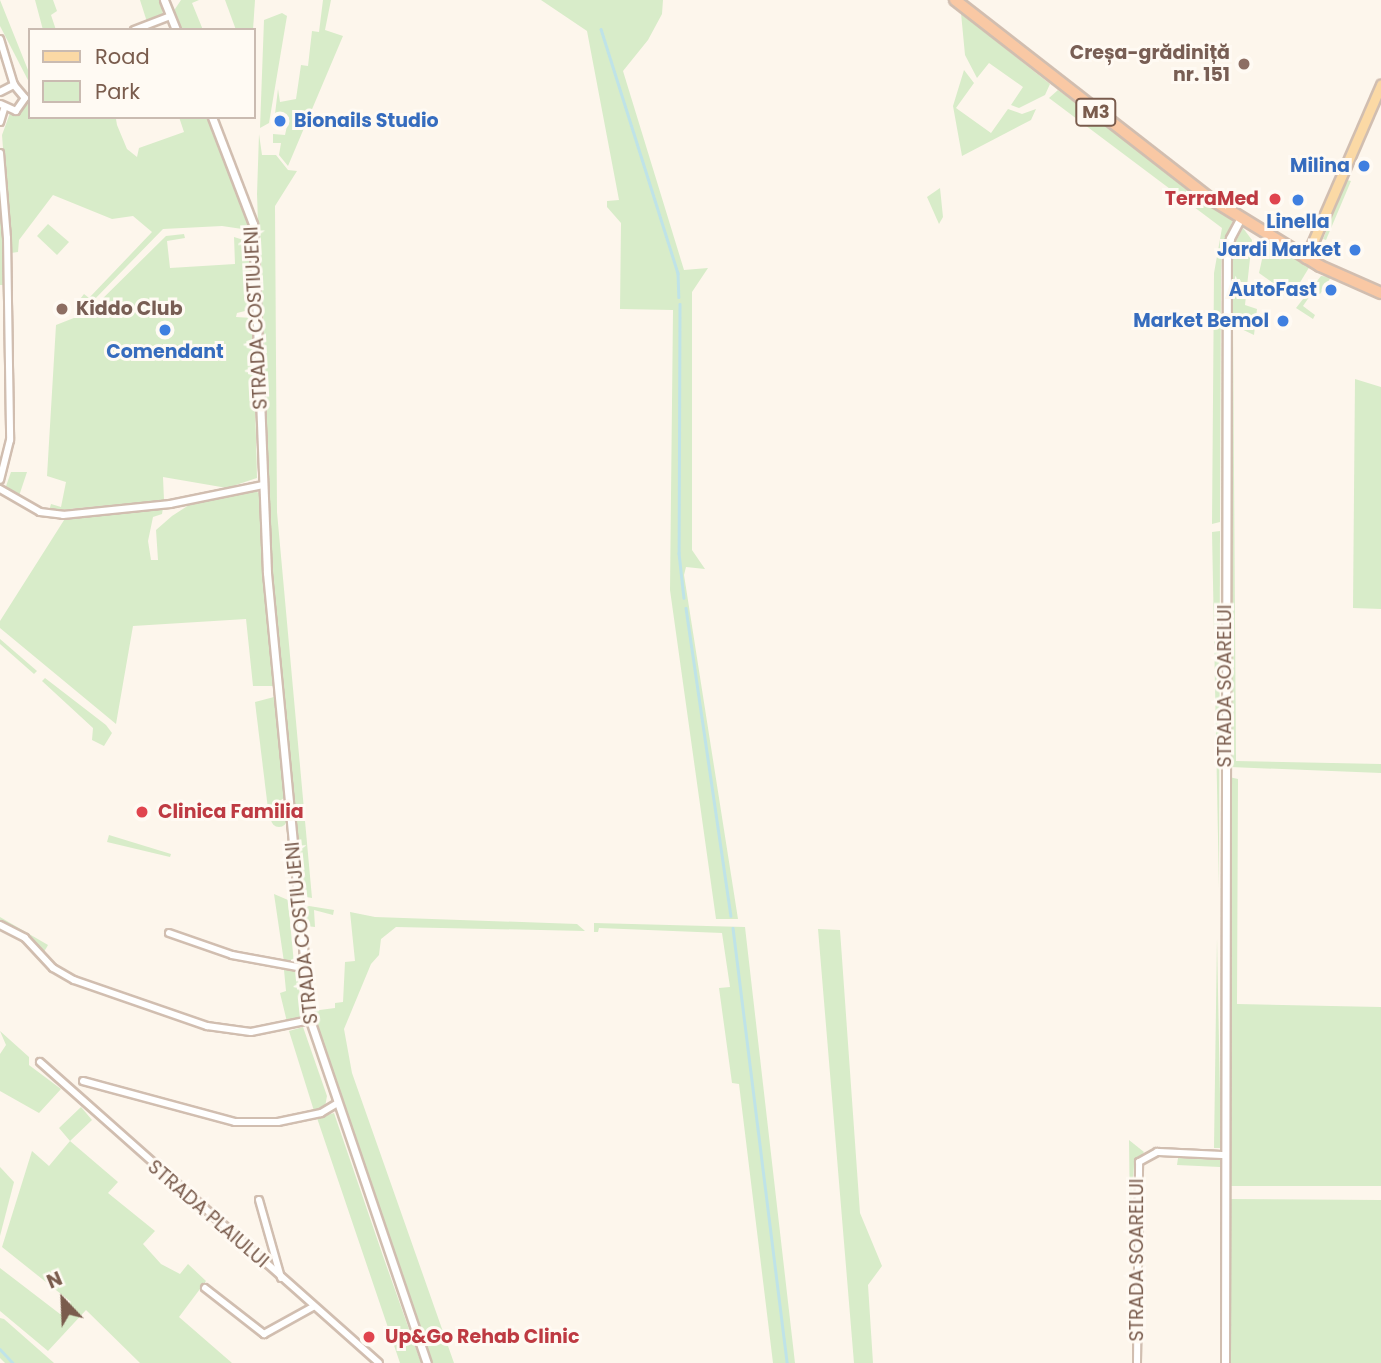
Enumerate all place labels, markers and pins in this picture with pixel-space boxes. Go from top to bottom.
place label: Creșa-grădiniță nr. 151 [1070,42,1230,86]
marker: Creșa-grădiniță nr. 151 [1236,56,1252,72]
place label: Bionails Studio [294,110,439,132]
marker: Bionails Studio [272,113,288,129]
place label: Milina [1290,155,1350,177]
marker: Milina [1356,158,1372,174]
place label: TerraMed [1165,188,1259,210]
marker: TerraMed [1265,189,1285,209]
marker: Linella [1290,192,1306,208]
place label: Linella [1266,211,1330,233]
place label: Jardi Market [1217,239,1341,261]
marker: Jardi Market [1347,242,1363,258]
place label: AutoFast [1229,279,1317,301]
marker: AutoFast [1323,282,1339,298]
place label: Kiddo Club [76,298,183,320]
marker: Kiddo Club [54,301,70,317]
place label: Market Bemol [1133,310,1269,332]
marker: Market Bemol [1275,313,1291,329]
marker: Comendant [157,322,173,338]
place label: Comendant [106,341,224,363]
place label: Clinica Familia [158,801,304,823]
marker: Clinica Familia [132,802,152,822]
place label: Up&Go Rehab Clinic [385,1326,579,1348]
marker: Up&Go Rehab Clinic [359,1327,379,1347]

